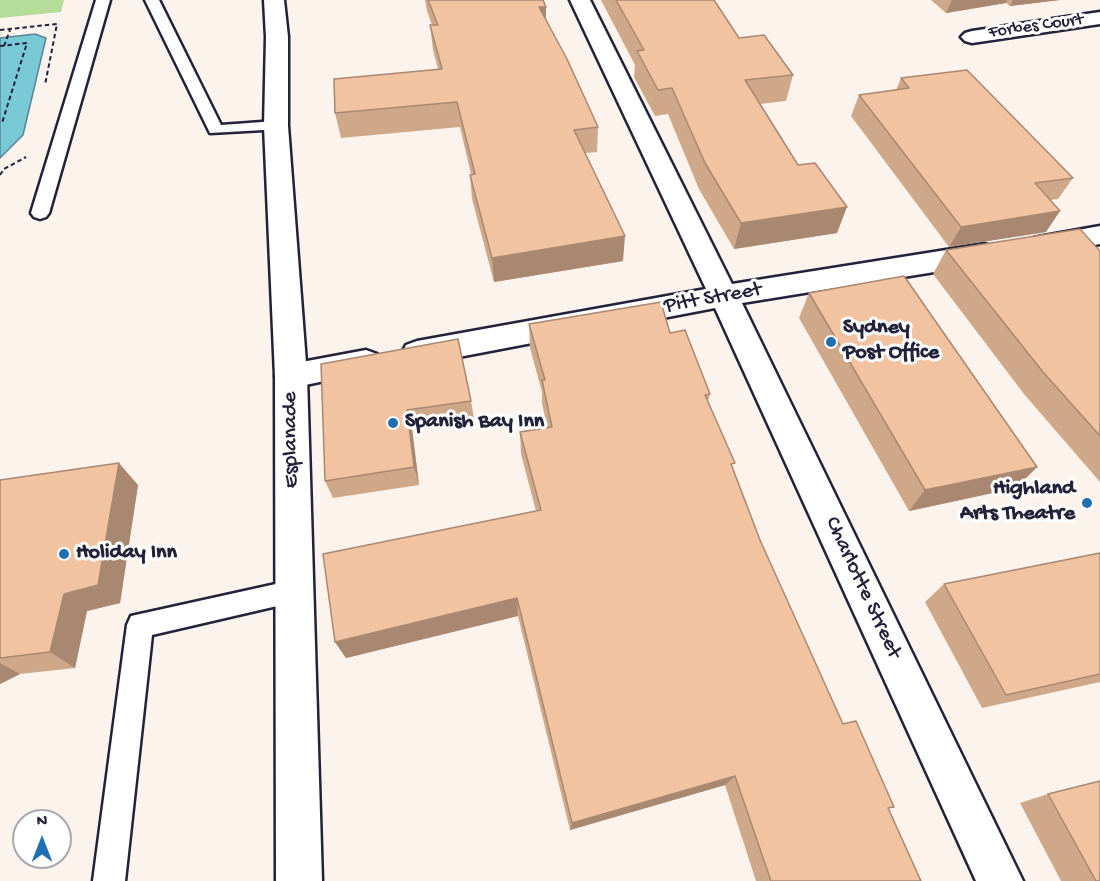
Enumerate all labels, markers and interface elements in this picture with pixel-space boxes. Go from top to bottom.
street label: Forbes Court [987,10,1085,44]
street label: Pitt Street [662,277,764,321]
place label: Sydney Post Office [843,316,939,368]
marker: Sydney Post Office [824,335,838,349]
street label: Esplanade [278,391,306,489]
place label: Spanish Bay Inn [405,410,544,436]
marker: Spanish Bay Inn [386,416,400,430]
place label: Highland Arts Theatre [960,477,1075,528]
marker: Highland Arts Theatre [1080,496,1094,510]
street label: Charlotte Street [818,513,906,663]
place label: Holiday Inn [76,541,177,567]
marker: Holiday Inn [57,547,71,561]
north arrow [12,809,72,869]
text: N [37,813,47,832]

